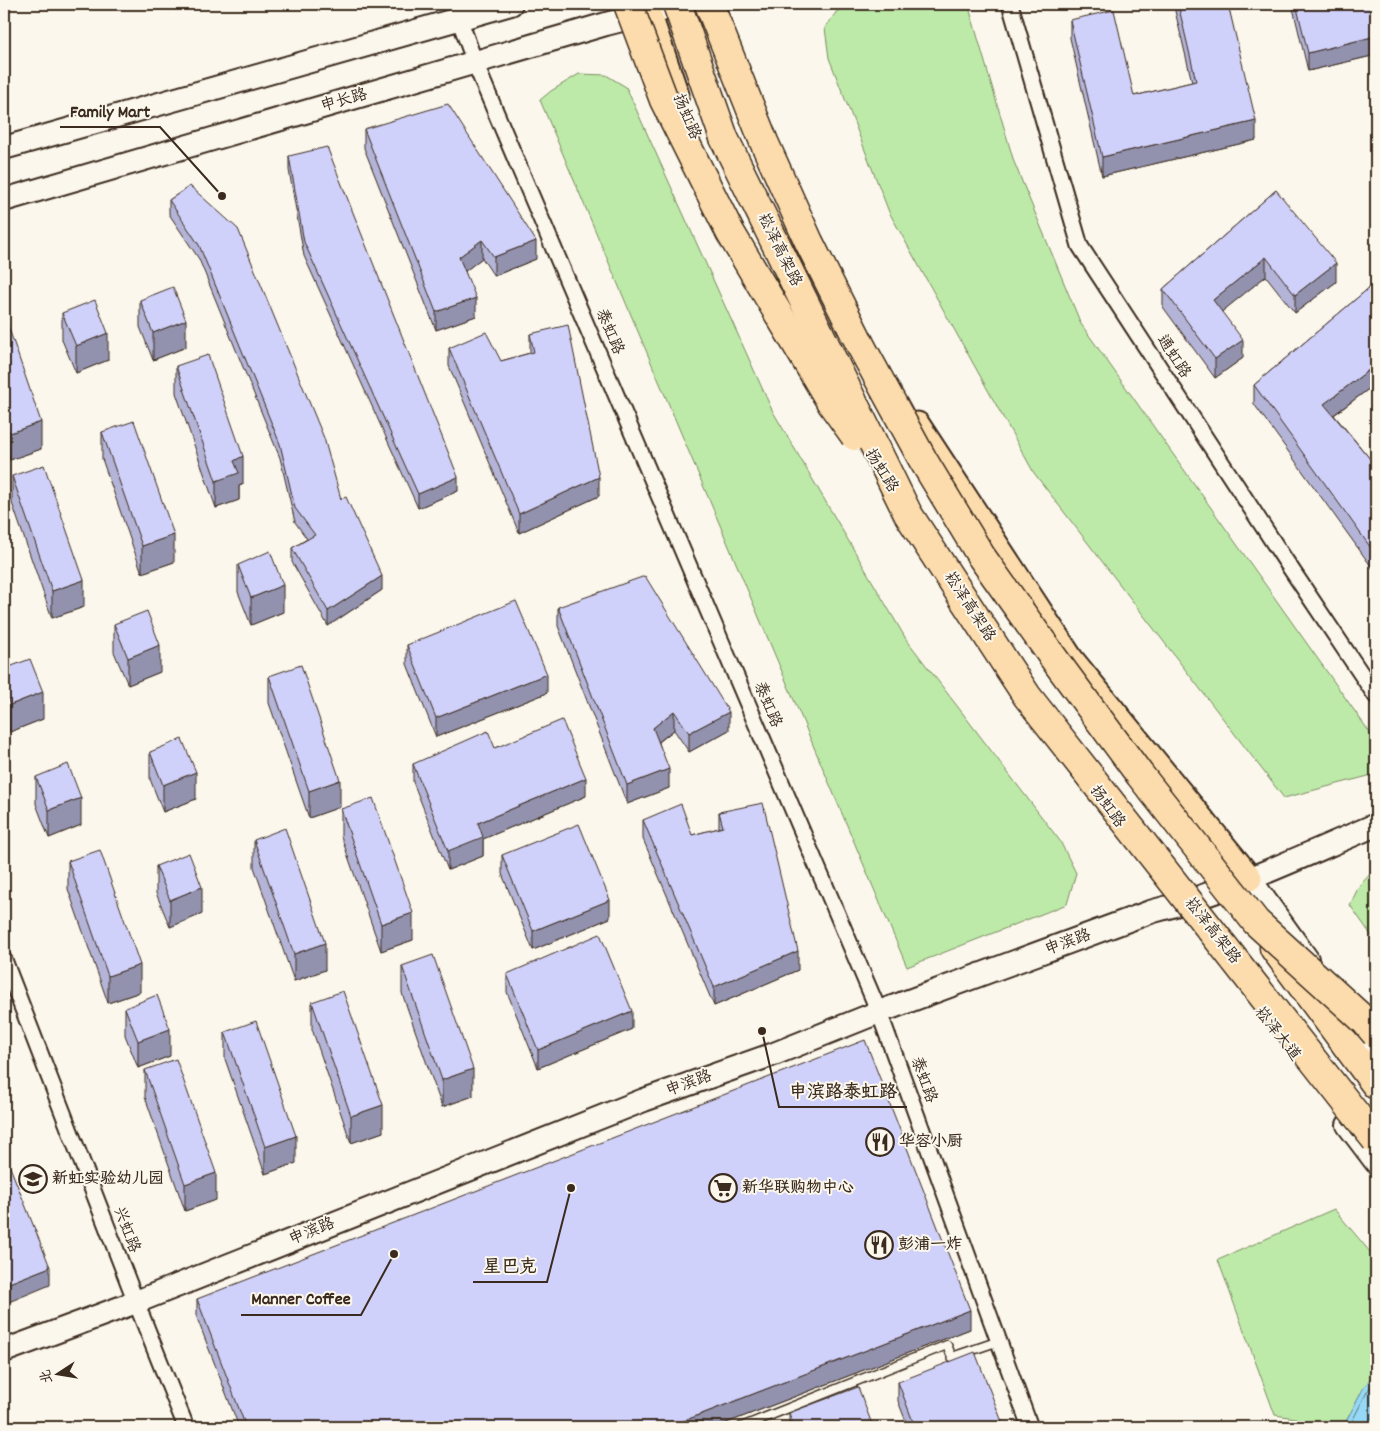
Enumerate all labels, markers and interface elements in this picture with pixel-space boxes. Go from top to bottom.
street label: 申长路 [318,83,370,119]
street label: 扬虹路 [666,90,706,144]
callout: Family Mart [60,94,160,127]
text: Family Mart [70,101,150,126]
street label: 崧泽高架路 [751,209,807,291]
street label: 泰虹路 [589,305,629,359]
street label: 通虹路 [1150,331,1196,383]
street label: 扬虹路 [859,445,903,497]
street label: 崧泽高架路 [938,567,1000,647]
street label: 泰虹路 [747,678,787,732]
street label: 扬虹路 [1084,781,1130,833]
street label: 崧泽高架路 [1178,892,1246,970]
street label: 申滨路 [1042,924,1094,962]
street label: 崧泽大道 [1248,1002,1306,1066]
street label: 泰虹路 [904,1054,942,1106]
street label: 申滨路 [663,1065,715,1103]
callout: 申滨路泰虹路 [779,1074,907,1107]
text: 申滨路泰虹路 [789,1081,897,1106]
restaurant icon: 华容小厨 [865,1127,895,1157]
place label: 华容小厨 [899,1131,963,1154]
school or university icon: 新虹实验幼儿园 [18,1164,48,1194]
place label: 新虹实验幼儿园 [52,1168,164,1191]
supermarket icon: 新华联购物中心 [708,1173,738,1203]
place label: 新华联购物中心 [742,1177,854,1200]
street label: 兴虹路 [107,1203,145,1257]
street label: 申滨路 [285,1212,339,1252]
restaurant icon: 彭浦一炸 [864,1230,894,1260]
place label: 彭浦一炸 [898,1234,962,1257]
callout: 星巴克 [473,1249,547,1282]
text: 星巴克 [483,1256,537,1281]
callout: Manner Coffee [241,1282,361,1315]
text: Manner Coffee [251,1288,351,1313]
north arrow [32,1348,82,1398]
text: 北 [36,1367,58,1385]

